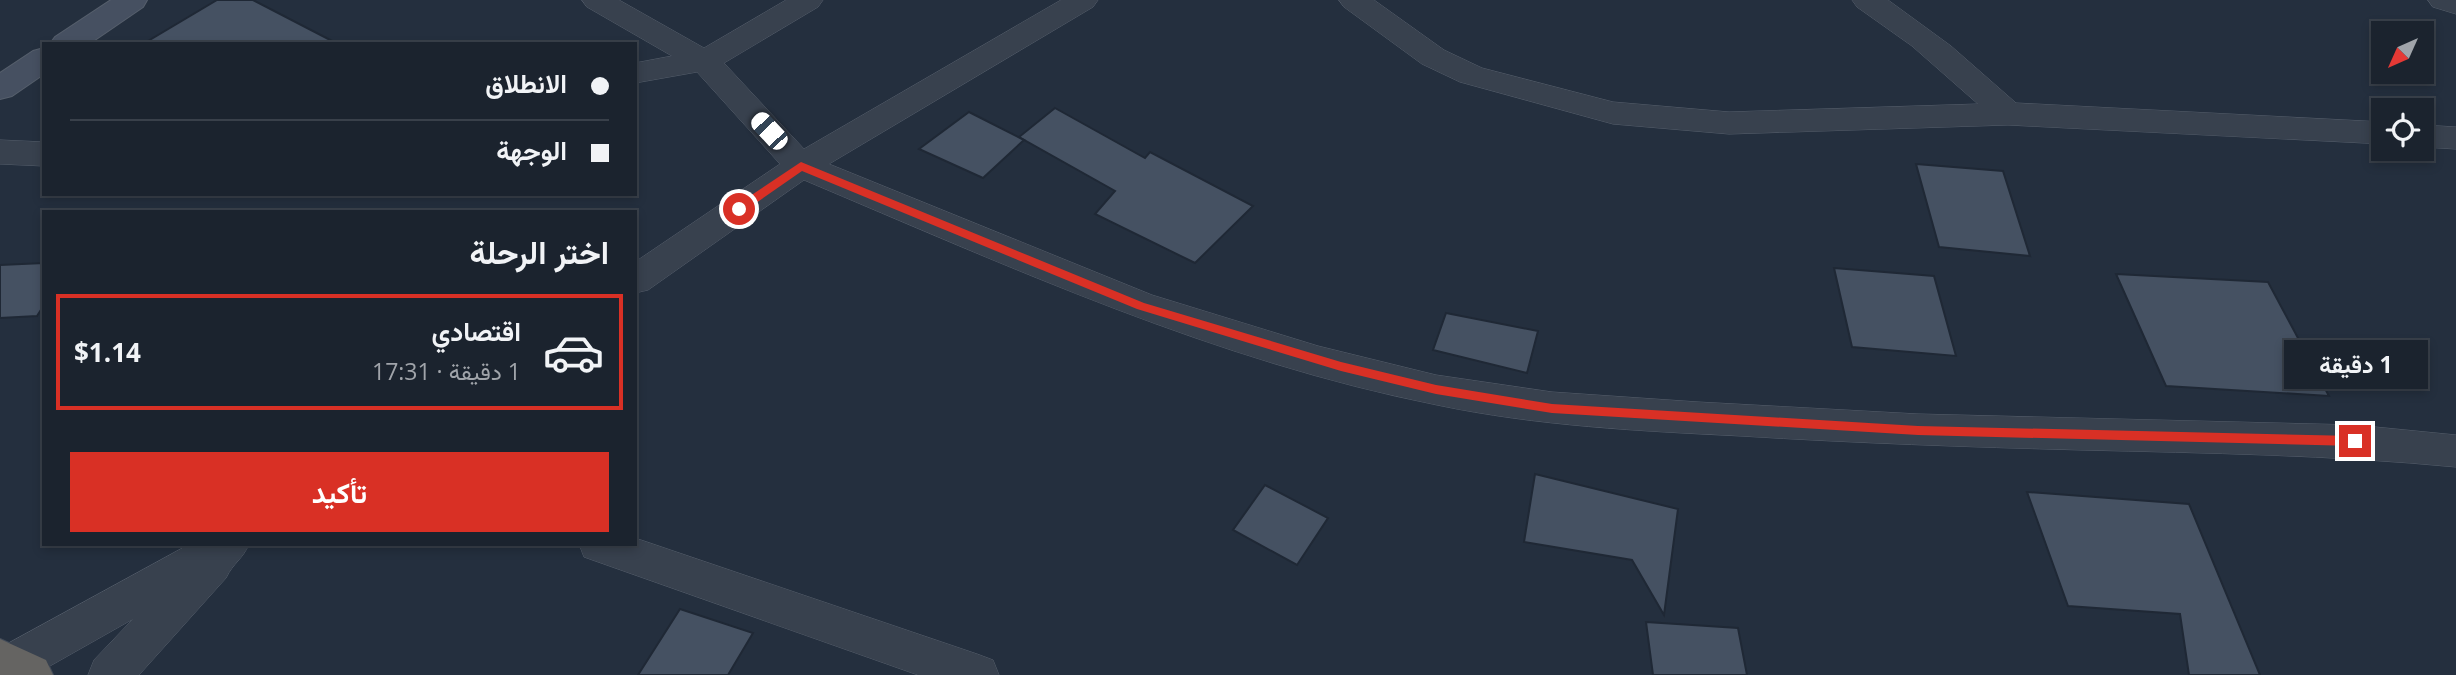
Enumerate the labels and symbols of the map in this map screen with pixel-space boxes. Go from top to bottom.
north arrow [2371,21,2434,84]
car [747,108,792,154]
route start [723,193,755,225]
callout: 1 دقيقة [2283,340,2427,388]
route end [2339,425,2371,457]

